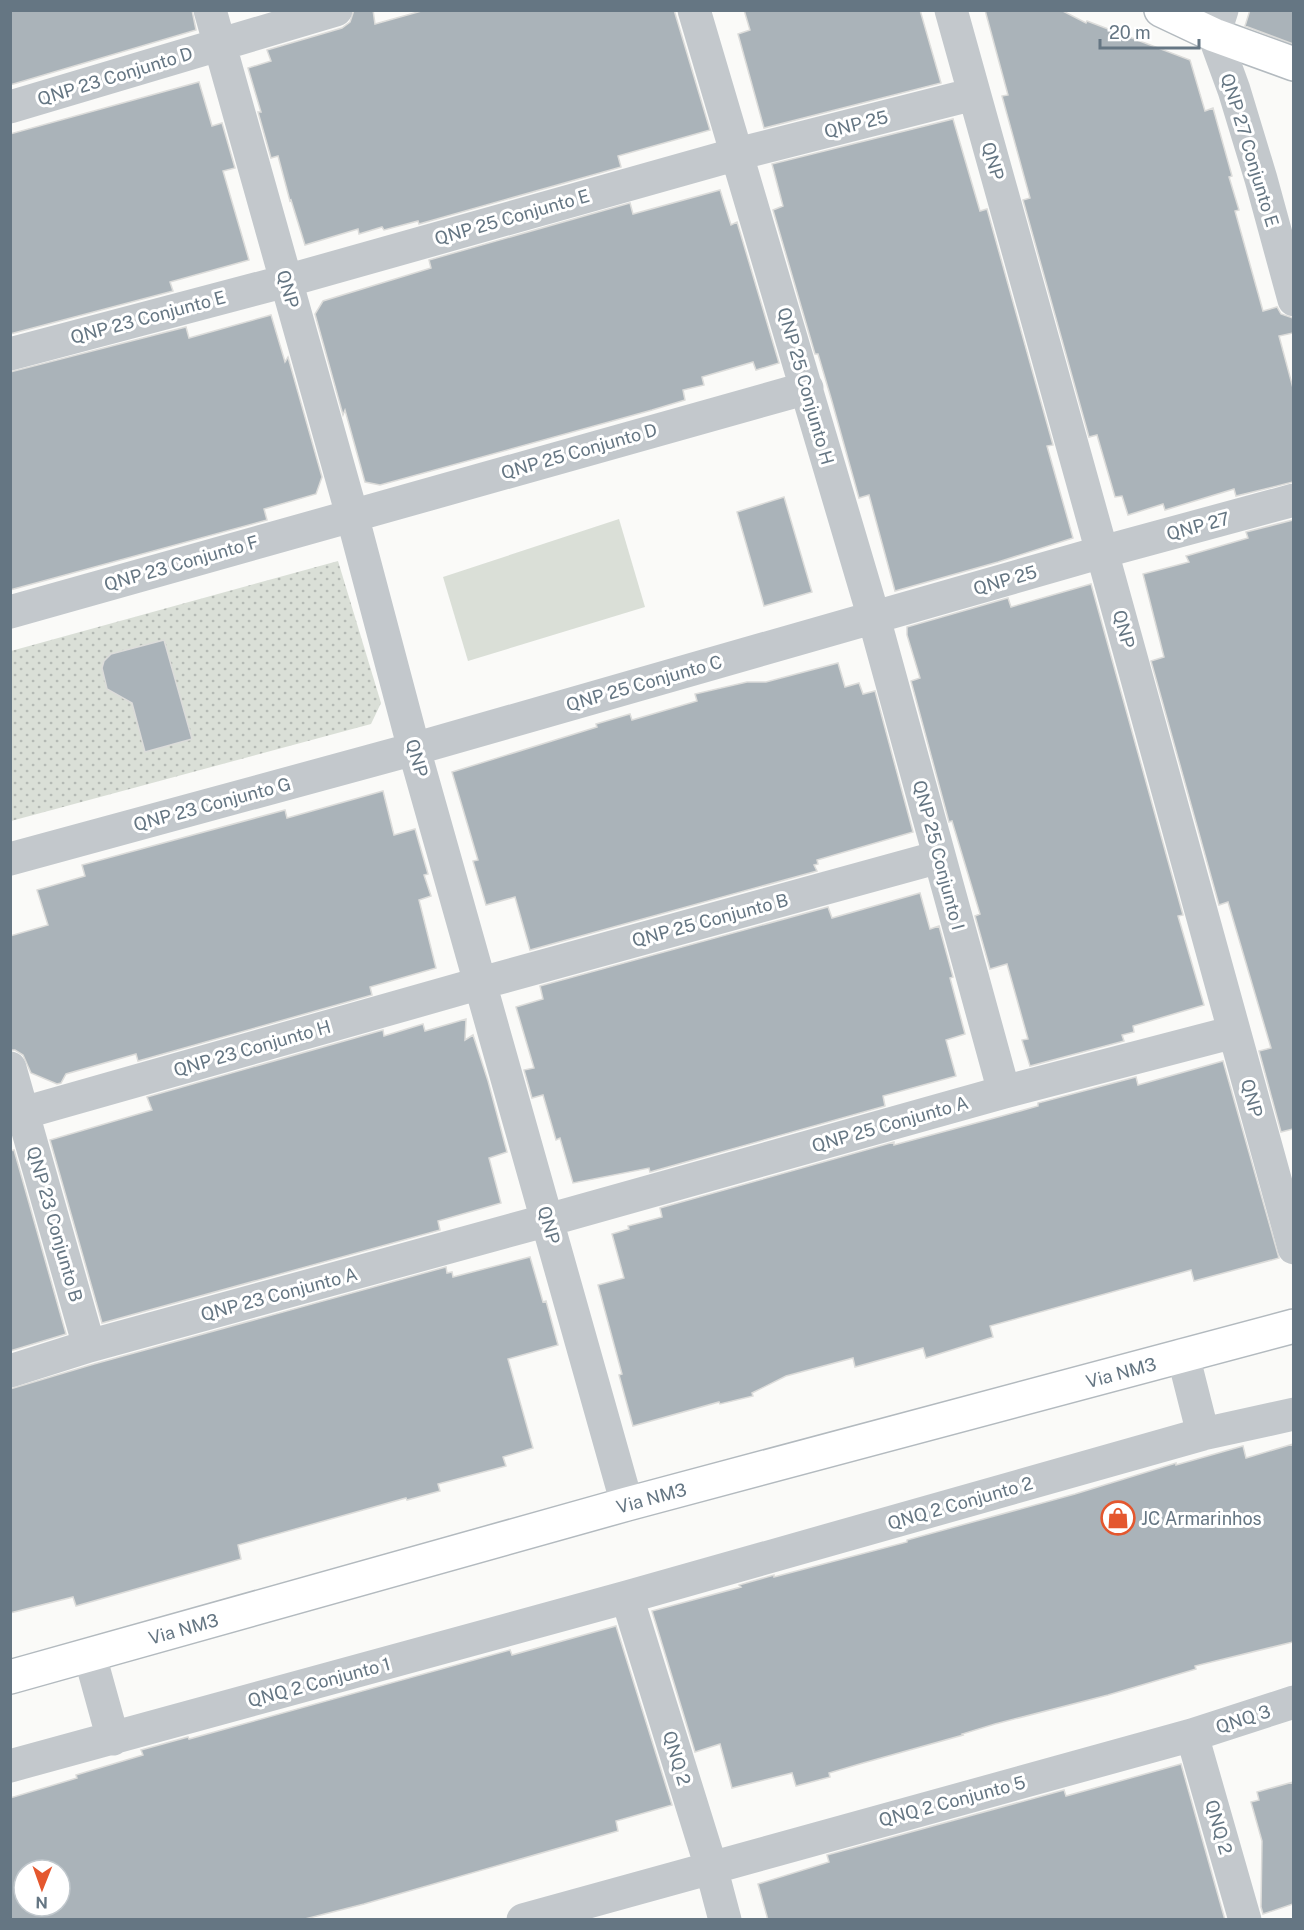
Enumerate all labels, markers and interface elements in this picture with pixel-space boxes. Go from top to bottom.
scale bar [1100,12,1199,50]
text: 20 m [1109,22,1151,43]
street label: QNP 23 Conjunto D [35,42,195,110]
street label: QNP 27 Conjunto E [1217,71,1283,229]
street label: QNP 25 [822,106,890,142]
street label: QNP [978,140,1008,182]
street label: QNP 25 Conjunto E [432,185,592,249]
street label: QNP [273,268,303,310]
street label: QNP 23 Conjunto E [68,286,228,348]
street label: QNP 25 Conjunto H [773,305,839,467]
street label: QNP 25 Conjunto D [499,419,659,483]
street label: QNP 27 [1164,508,1232,544]
street label: QNP 23 Conjunto F [101,531,261,595]
street label: QNP 25 [971,561,1039,599]
street label: QNP [1109,608,1139,650]
street label: QNP 25 Conjunto C [564,651,724,715]
street label: QNP [402,737,432,779]
street label: QNP 23 Conjunto G [131,773,293,835]
street label: QNP 25 Conjunto I [909,778,969,932]
street label: QNP 25 Conjunto B [630,889,790,951]
street label: QNP 23 Conjunto H [171,1016,333,1080]
street label: QNP [1237,1077,1267,1119]
street label: QNP 25 Conjunto A [809,1092,971,1156]
street label: QNP 23 Conjunto B [23,1144,87,1304]
street label: QNP [534,1204,564,1246]
street label: QNP 23 Conjunto A [198,1263,360,1325]
street label: Via NM3 [1084,1353,1158,1392]
street label: QNQ 2 Conjunto 2 [885,1472,1035,1534]
street label: Via NM3 [614,1478,689,1517]
shop icon: JC Armarinhos [1100,1500,1136,1536]
place label: JC Armarinhos [1141,1508,1262,1529]
street label: Via NM3 [146,1609,221,1648]
street label: QNQ 2 Conjunto 1 [245,1653,393,1711]
street label: QNQ 3 [1213,1700,1273,1738]
street label: QNQ 2 [659,1728,695,1788]
street label: QNQ 2 Conjunto 5 [876,1771,1028,1831]
street label: QNQ 2 [1201,1797,1237,1857]
north arrow [12,1858,72,1918]
text: N [35,1893,48,1912]

